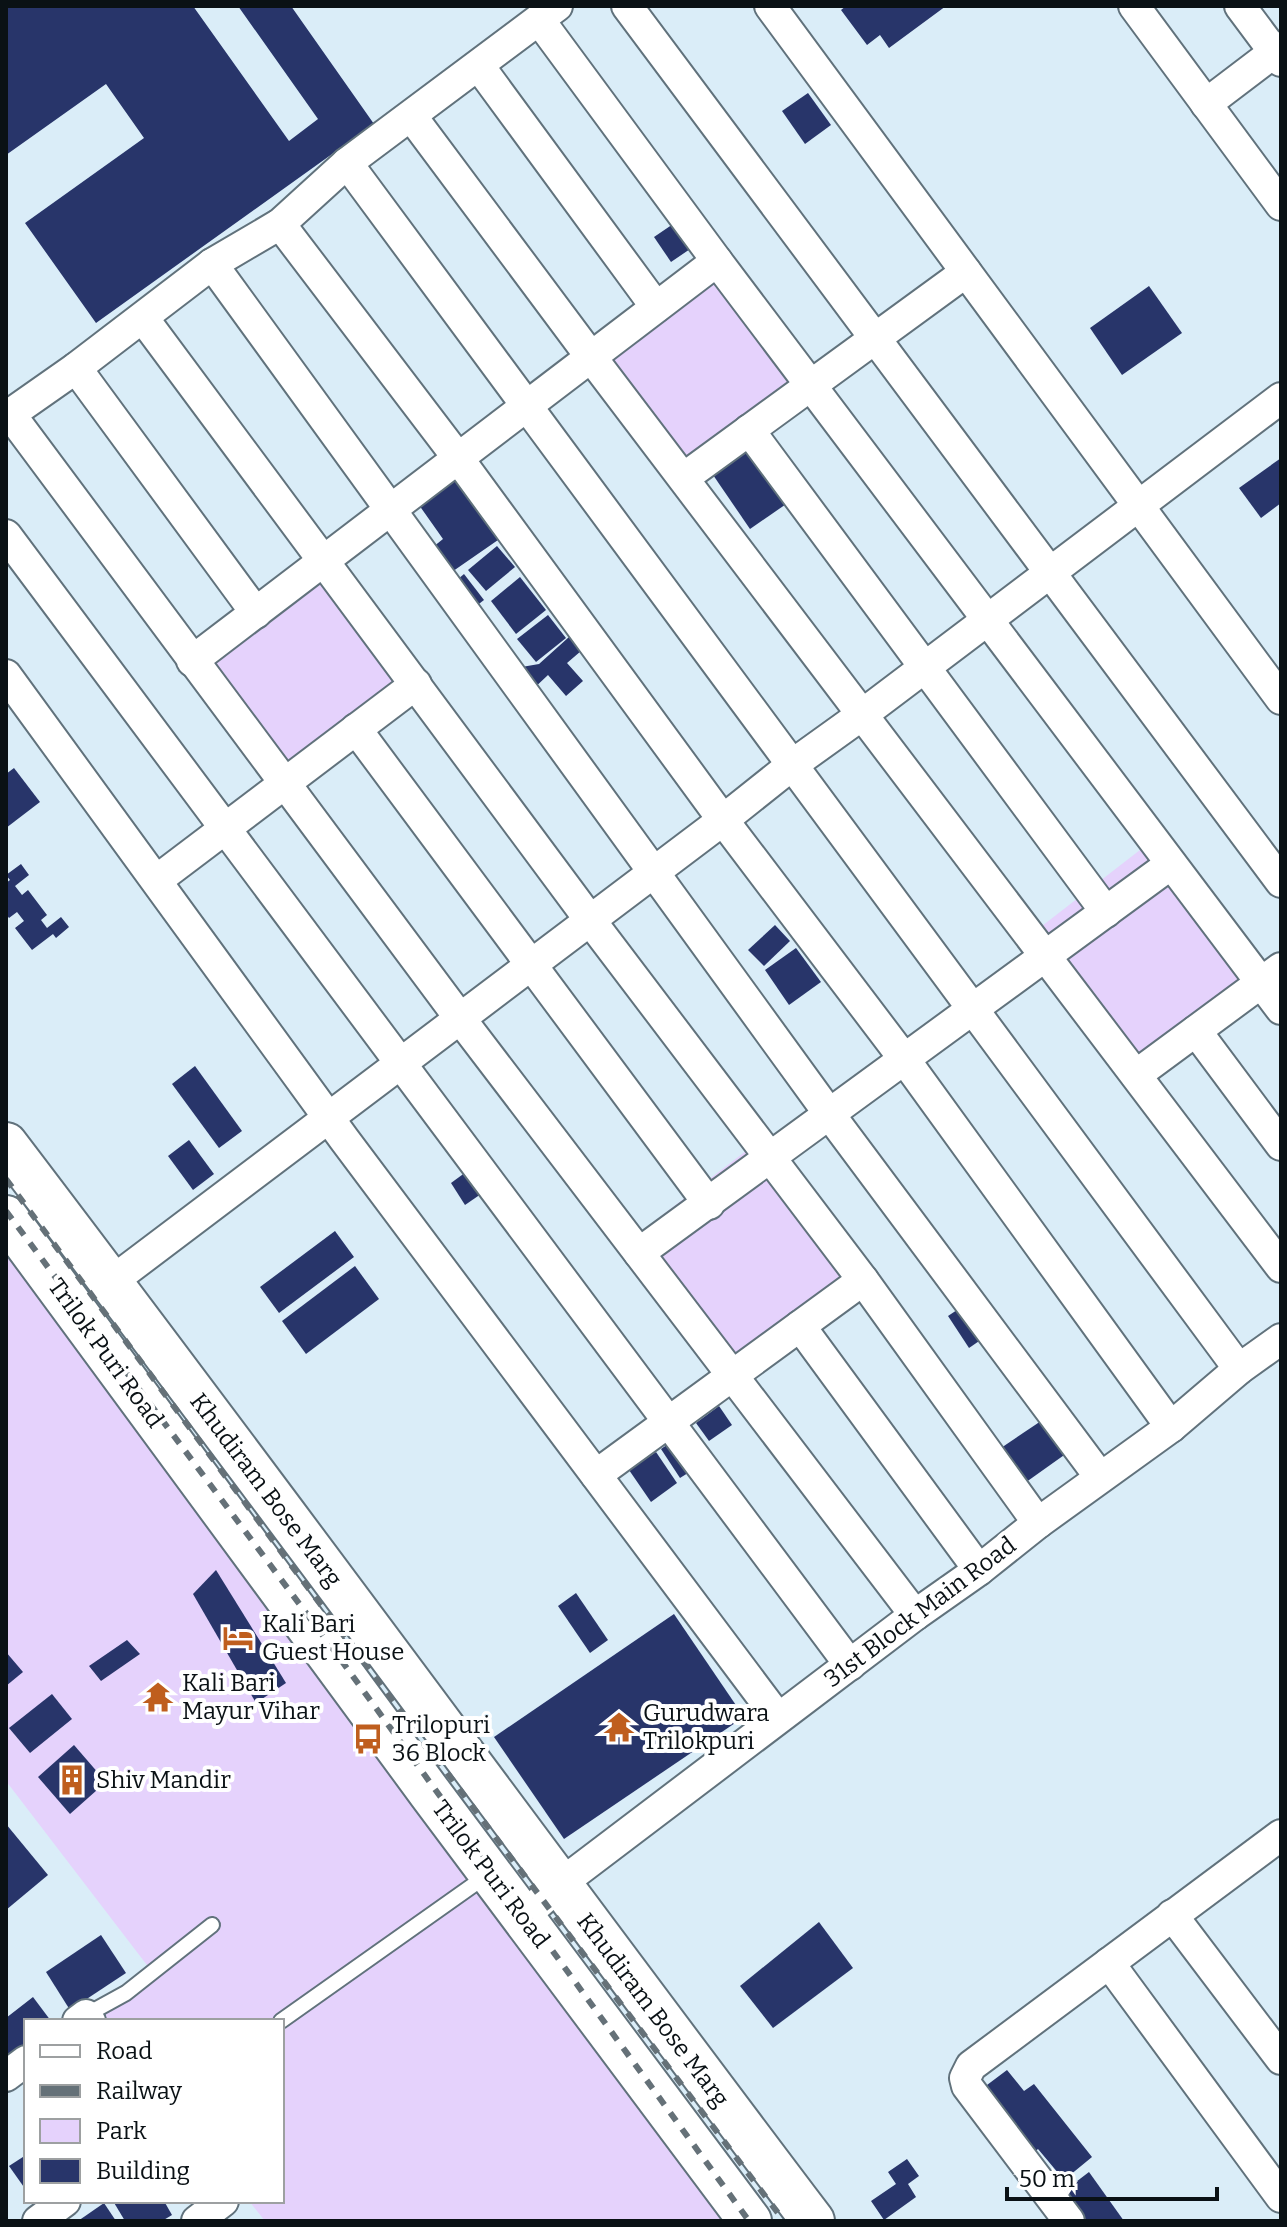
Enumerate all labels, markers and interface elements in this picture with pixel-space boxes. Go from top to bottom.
street label: Trilok Puri Road [42,1273,170,1433]
street label: Khudiram Bose Marg [184,1388,348,1592]
street label: 31st Block Main Road [819,1531,1021,1693]
place label: Kali Bari Guest House [262,1610,404,1666]
hotel icon: Kali Bari Guest House [221,1621,255,1655]
place label: Kali Bari Mayur Vihar [182,1669,320,1725]
temple icon: Kali Bari Mayur Vihar [141,1680,175,1714]
place label: Gurudwara Trilokpuri [643,1699,769,1755]
temple icon: Gurudwara Trilokpuri [602,1710,636,1744]
place label: Trilopuri 36 Block [392,1711,490,1767]
bus stop icon: Trilopuri 36 Block [351,1722,385,1756]
building icon: Shiv Mandir [55,1763,89,1797]
place label: Shiv Mandir [96,1766,231,1794]
street label: Trilok Puri Road [426,1795,556,1953]
street label: Khudiram Bose Marg [571,1908,735,2112]
legend [24,2019,284,2203]
text: Road [96,2037,152,2065]
text: Railway [96,2077,182,2105]
text: Park [96,2117,147,2145]
scale bar [1007,2151,1217,2201]
text: Building [96,2157,190,2185]
text: 50 m [1019,2165,1075,2193]

